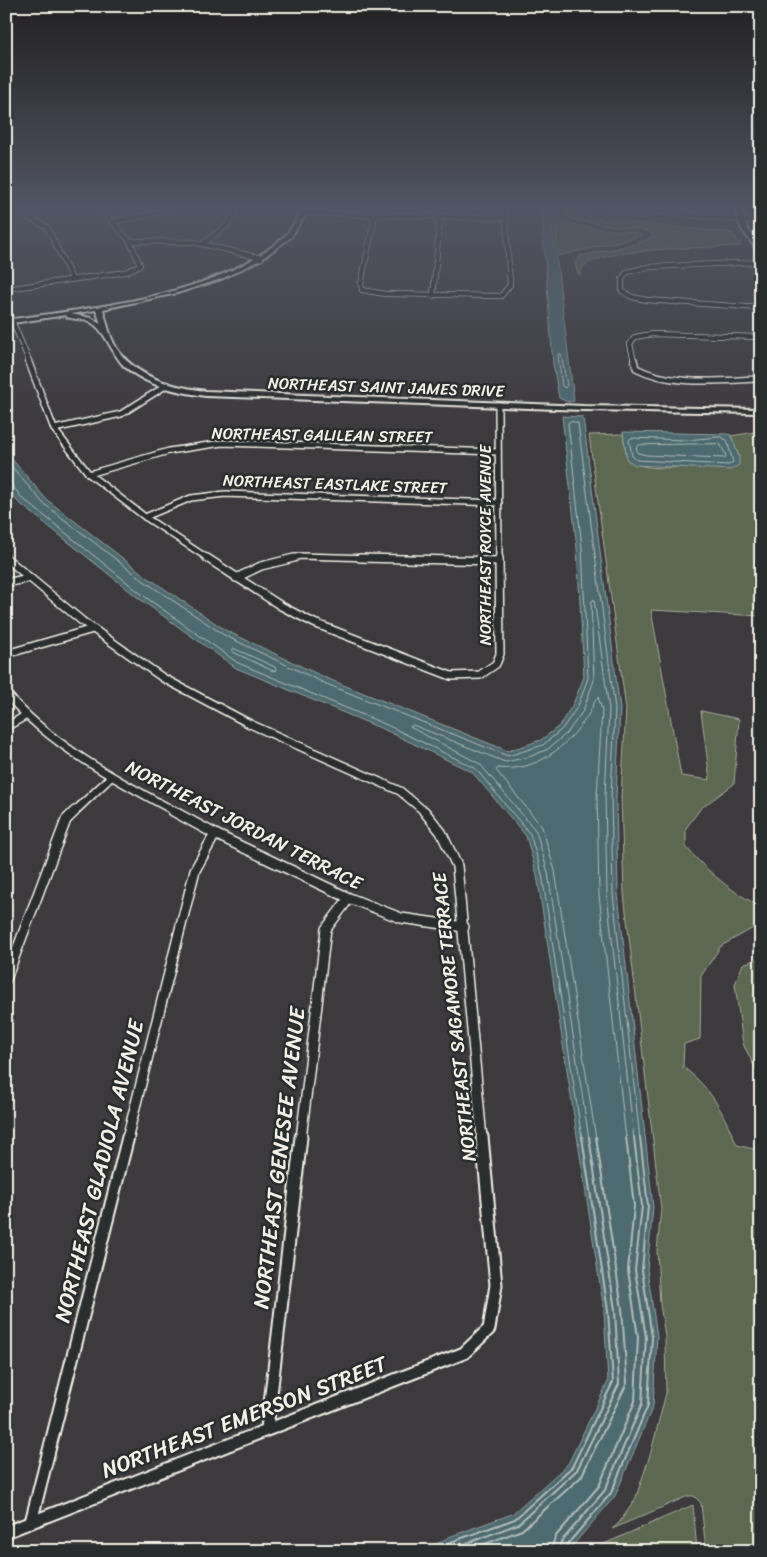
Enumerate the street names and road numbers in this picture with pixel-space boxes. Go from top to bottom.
street label: NORTHEAST SAINT JAMES DRIVE [267,368,506,406]
street label: NORTHEAST GALILEAN STREET [211,419,434,451]
street label: NORTHEAST ROYCE AVENUE [471,444,500,645]
street label: NORTHEAST EASTLAKE STREET [222,466,449,502]
street label: NORTHEAST JORDAN TERRACE [120,751,370,900]
street label: NORTHEAST SAGAMORE TERRACE [422,869,486,1163]
street label: NORTHEAST GENESEE AVENUE [241,1003,317,1311]
street label: NORTHEAST GLADIOLA AVENUE [42,1014,156,1327]
street label: NORTHEAST EMERSON STREET [95,1344,394,1490]

